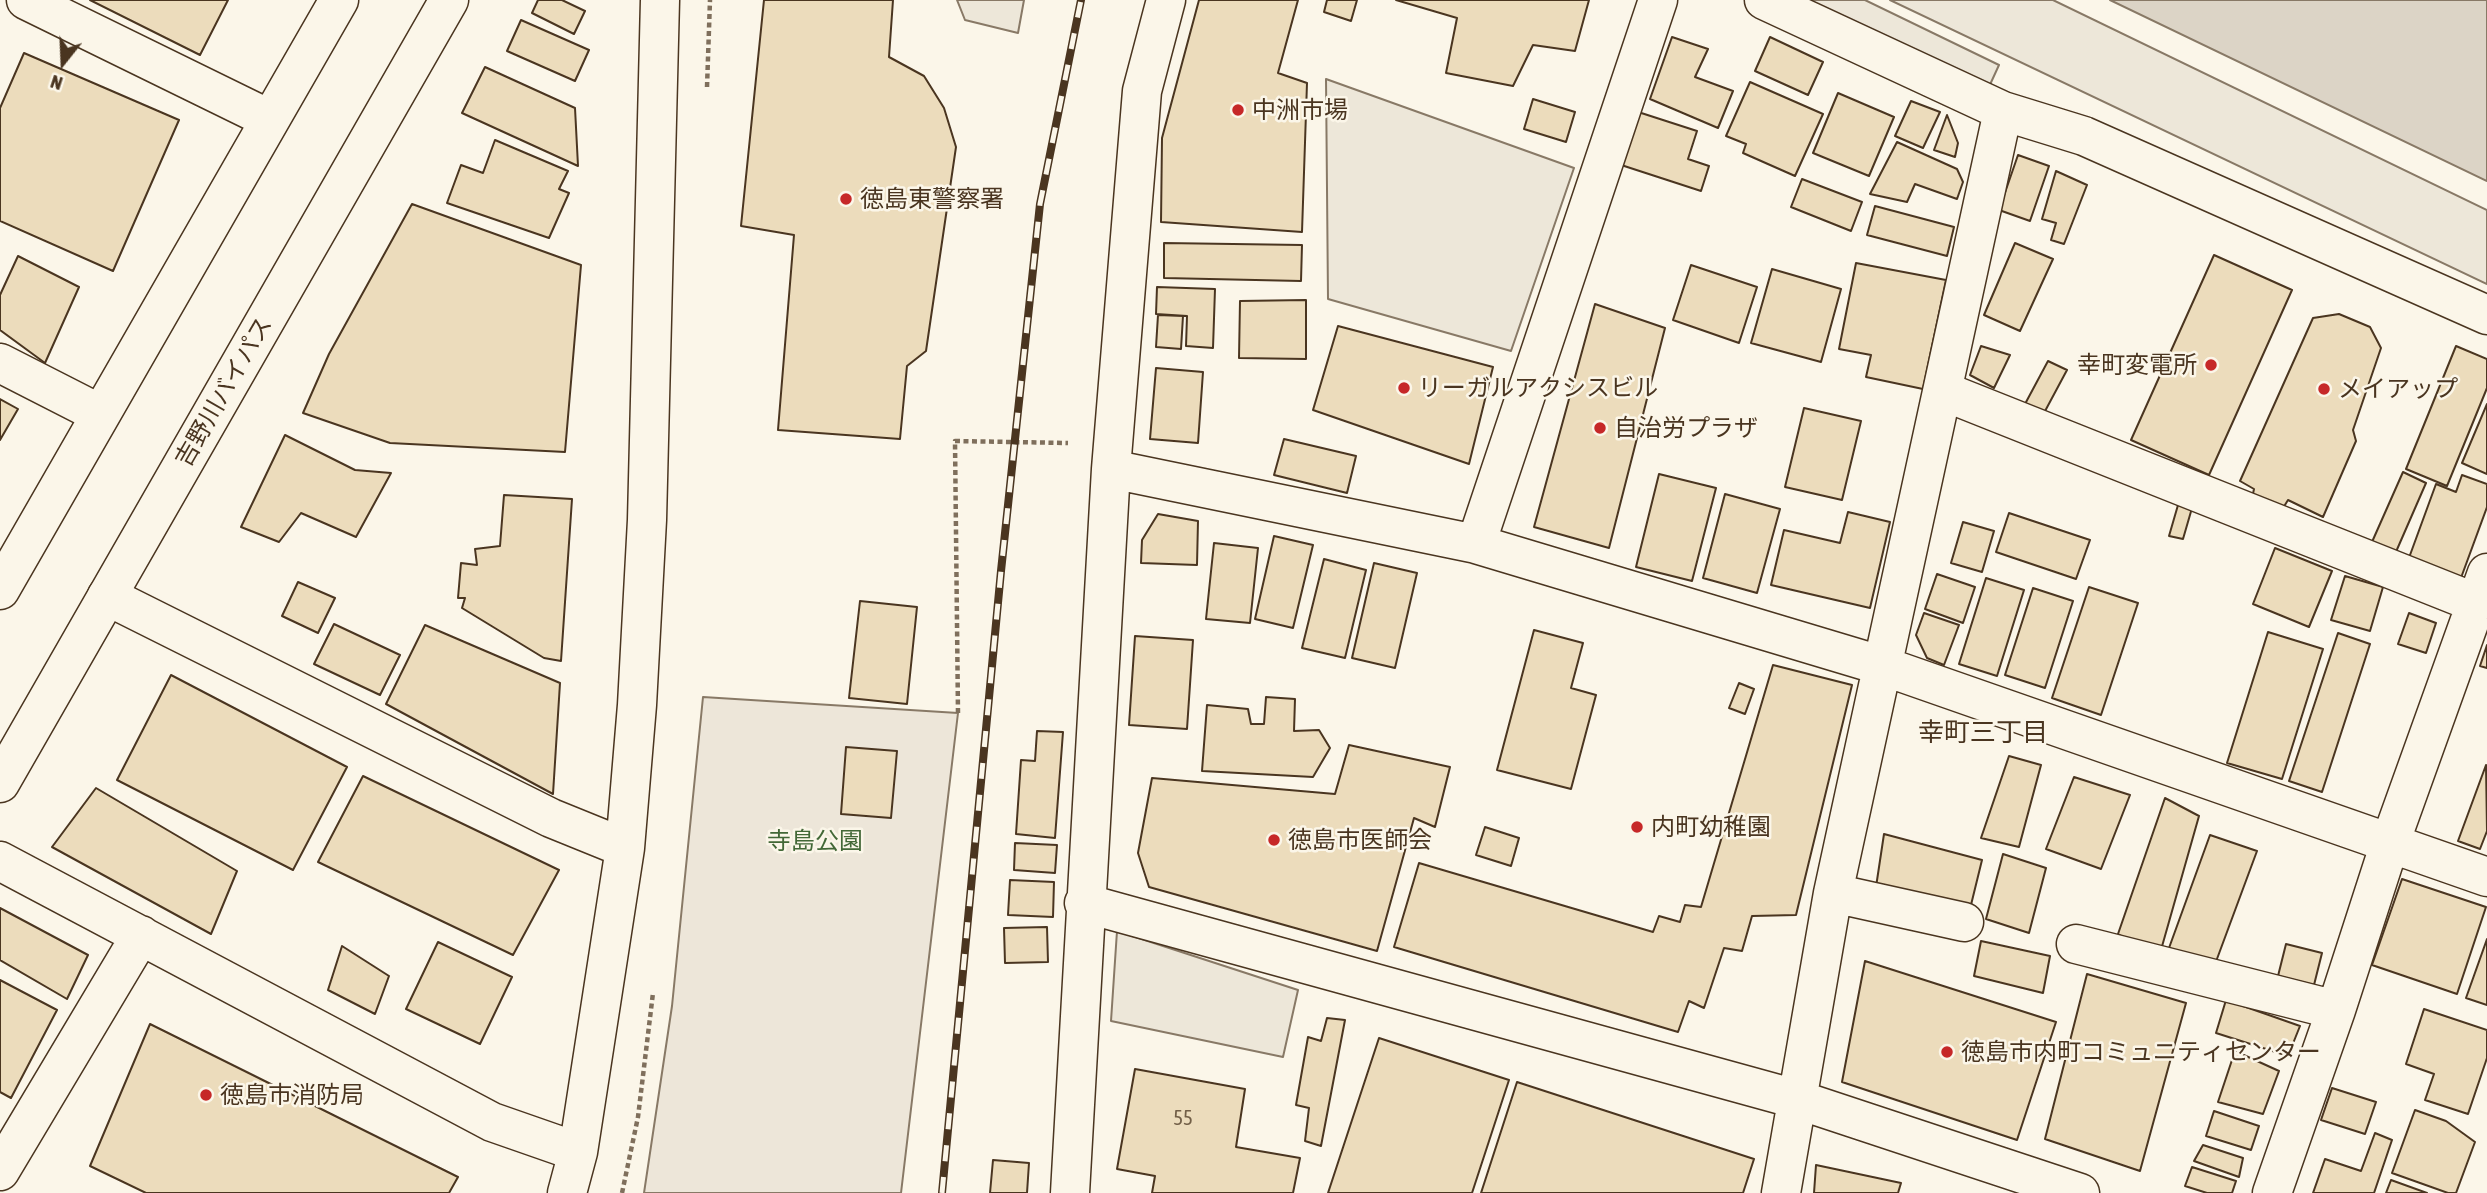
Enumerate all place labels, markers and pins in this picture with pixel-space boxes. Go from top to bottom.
place label: 中洲市場 [1252,96,1348,124]
marker: 中洲市場 [1230,102,1246,118]
place label: 徳島東警察署 [860,185,1004,213]
marker: 徳島東警察署 [838,191,854,207]
place label: 幸町変電所 [2077,351,2197,379]
marker: 幸町変電所 [2203,357,2219,373]
place label: リーガルアクシスビル [1418,374,1658,402]
place label: メイアップ [2338,375,2458,403]
marker: リーガルアクシスビル [1396,380,1412,396]
marker: メイアップ [2316,381,2332,397]
place label: 自治労プラザ [1614,414,1758,442]
marker: 自治労プラザ [1592,420,1608,436]
place label: 内町幼稚園 [1651,813,1771,841]
marker: 内町幼稚園 [1629,819,1645,835]
place label: 徳島市医師会 [1288,826,1432,854]
marker: 徳島市医師会 [1266,832,1282,848]
place label: 徳島市内町コミュニティセンター [1961,1038,2321,1066]
marker: 徳島市内町コミュニティセンター [1939,1044,1955,1060]
place label: 徳島市消防局 [220,1081,364,1109]
marker: 徳島市消防局 [198,1087,214,1103]

